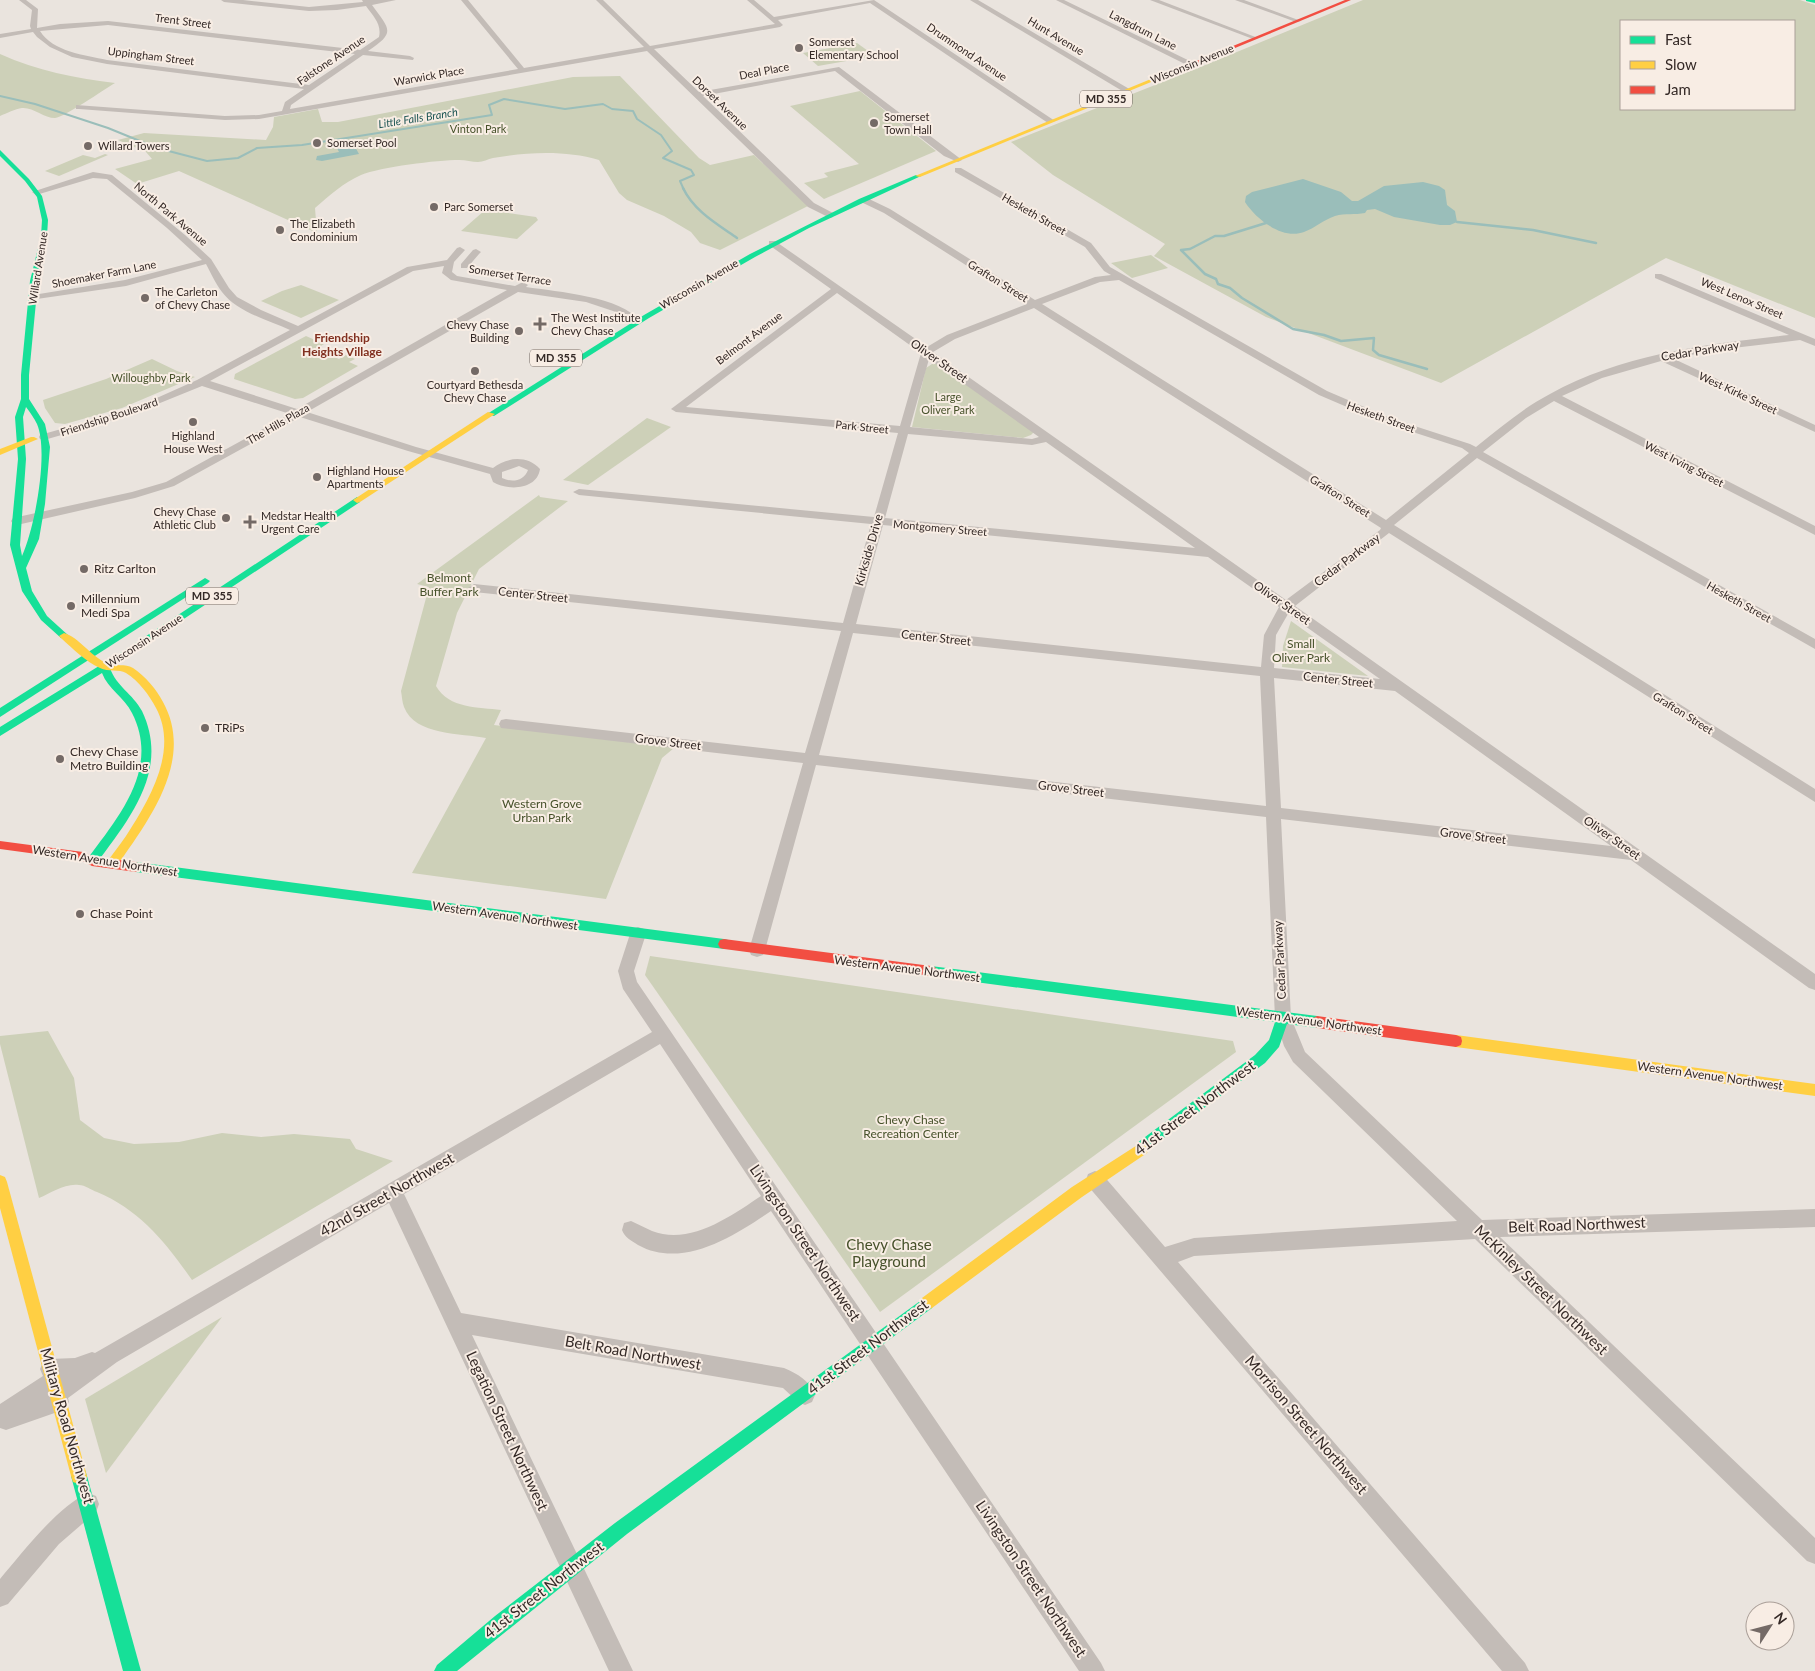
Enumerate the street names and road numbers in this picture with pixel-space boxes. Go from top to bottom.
street label: Langdrum Lane [1107,7,1179,52]
street label: Trent Street [154,11,212,30]
street label: Hunt Avenue [1026,14,1087,58]
street label: Drummond Avenue [925,20,1010,83]
street label: Falstone Avenue [294,32,367,87]
street label: Wisconsin Avenue [1148,41,1236,86]
street label: Uppingham Street [107,44,195,67]
street label: Deal Place [738,59,790,82]
street label: Warwick Place [393,63,465,88]
street label: Dorset Avenue [690,73,751,132]
road number: MD 355 [1080,90,1132,108]
street label: North Park Avenue [132,179,211,248]
street label: Hesketh Street [1000,190,1069,237]
street label: Willard Avenue [25,230,50,305]
street label: Wisconsin Avenue [657,256,741,311]
street label: Shoemaker Farm Lane [51,257,157,290]
street label: Grafton Street [966,257,1031,304]
street label: Somerset Terrace [468,262,552,287]
street label: West Lenox Street [1699,274,1786,321]
street label: Belmont Avenue [713,308,785,367]
street label: Oliver Street [908,335,971,386]
street label: Cedar Parkway [1660,337,1741,364]
road number: MD 355 [530,349,582,366]
street label: West Kirke Street [1697,369,1779,416]
street label: Friendship Boulevard [58,395,159,438]
street label: Hesketh Street [1345,398,1417,435]
street label: The Hills Plaza [244,400,311,447]
street label: Park Street [835,417,889,436]
street label: West Irving Street [1642,438,1726,489]
street label: Grafton Street [1308,472,1373,519]
street label: Kirkside Drive [851,512,886,588]
street label: Montgomery Street [893,517,988,538]
street label: Cedar Parkway [1311,529,1383,589]
street label: Oliver Street [1251,577,1314,628]
street label: Hesketh Street [1705,578,1774,625]
street label: Center Street [497,583,569,606]
road number: MD 355 [186,588,238,604]
street label: Wisconsin Avenue [103,611,185,670]
street label: Center Street [900,626,972,649]
street label: Center Street [1302,668,1374,691]
street label: Grafton Street [1651,689,1716,736]
street label: Grove Street [634,730,703,753]
street label: Grove Street [1037,777,1106,800]
street label: Oliver Street [1581,812,1644,863]
street label: Grove Street [1439,824,1508,847]
street label: Western Avenue Northwest [31,842,179,879]
street label: Western Avenue Northwest [431,898,579,933]
street label: Cedar Parkway [1270,919,1289,1000]
street label: Western Avenue Northwest [833,952,981,985]
street label: Western Avenue Northwest [1235,1003,1383,1038]
street label: 41st Street Northwest [1130,1055,1259,1159]
street label: Western Avenue Northwest [1636,1058,1784,1093]
street label: 42nd Street Northwest [316,1148,457,1240]
street label: Livingston Street Northwest [747,1161,865,1325]
street label: Belt Road Northwest [1508,1213,1647,1235]
street label: McKinley Street Northwest [1471,1221,1613,1358]
street label: 41st Street Northwest [803,1294,932,1398]
street label: Belt Road Northwest [564,1331,703,1373]
street label: Military Road Northwest [37,1346,99,1506]
street label: Legation Street Northwest [463,1348,553,1514]
street label: Morrison Street Northwest [1242,1351,1372,1498]
street label: Livingston Street Northwest [973,1497,1091,1661]
street label: 41st Street Northwest [480,1537,607,1641]

